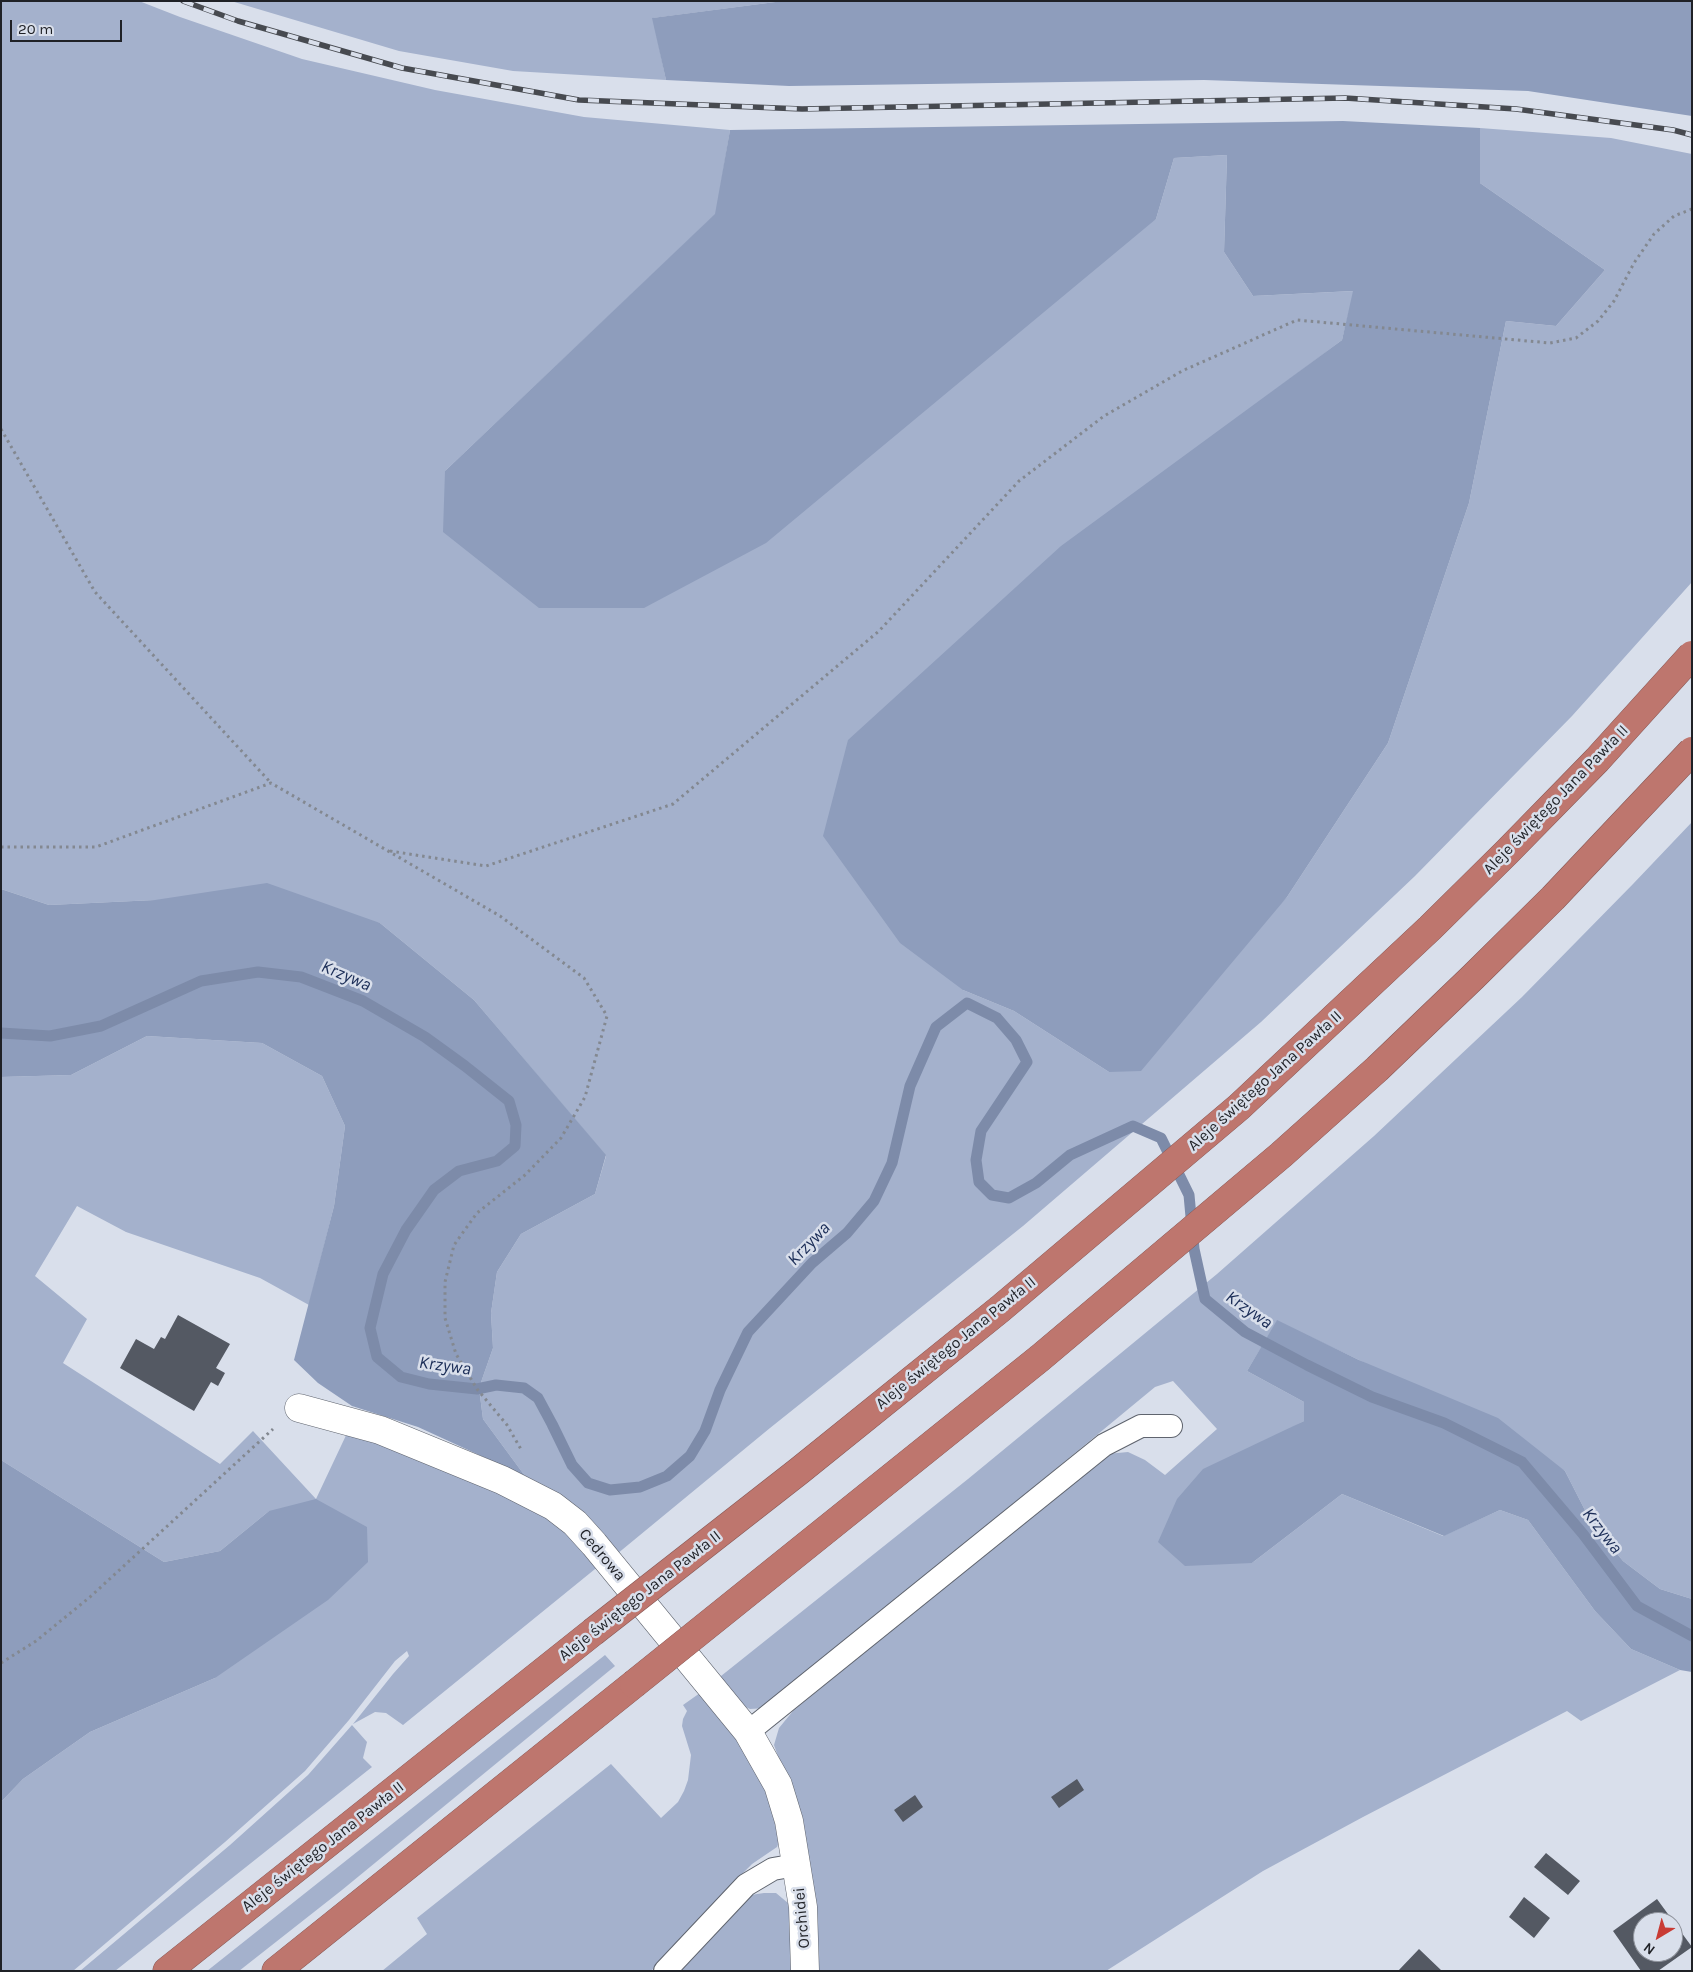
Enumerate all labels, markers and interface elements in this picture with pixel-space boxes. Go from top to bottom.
scale bar [12,10,125,42]
text: 20 m [18,20,53,38]
street label: Aleje świętego Jana Pawła II [1479,721,1633,879]
water label: Krzywa [318,956,374,996]
street label: Aleje świętego Jana Pawła II [1184,1007,1346,1155]
water label: Krzywa [783,1218,835,1270]
street label: Aleje świętego Jana Pawła II [872,1272,1040,1414]
water label: Krzywa [1221,1286,1277,1334]
water label: Krzywa [418,1352,472,1380]
water label: Krzywa [1577,1504,1627,1558]
street label: Cedrowa [575,1525,629,1585]
street label: Aleje świętego Jana Pawła II [555,1527,725,1665]
street label: Aleje świętego Jana Pawła II [238,1778,408,1916]
street label: Orchidei [790,1887,814,1949]
north arrow [1633,1912,1683,1962]
text: N [1640,1939,1658,1958]

